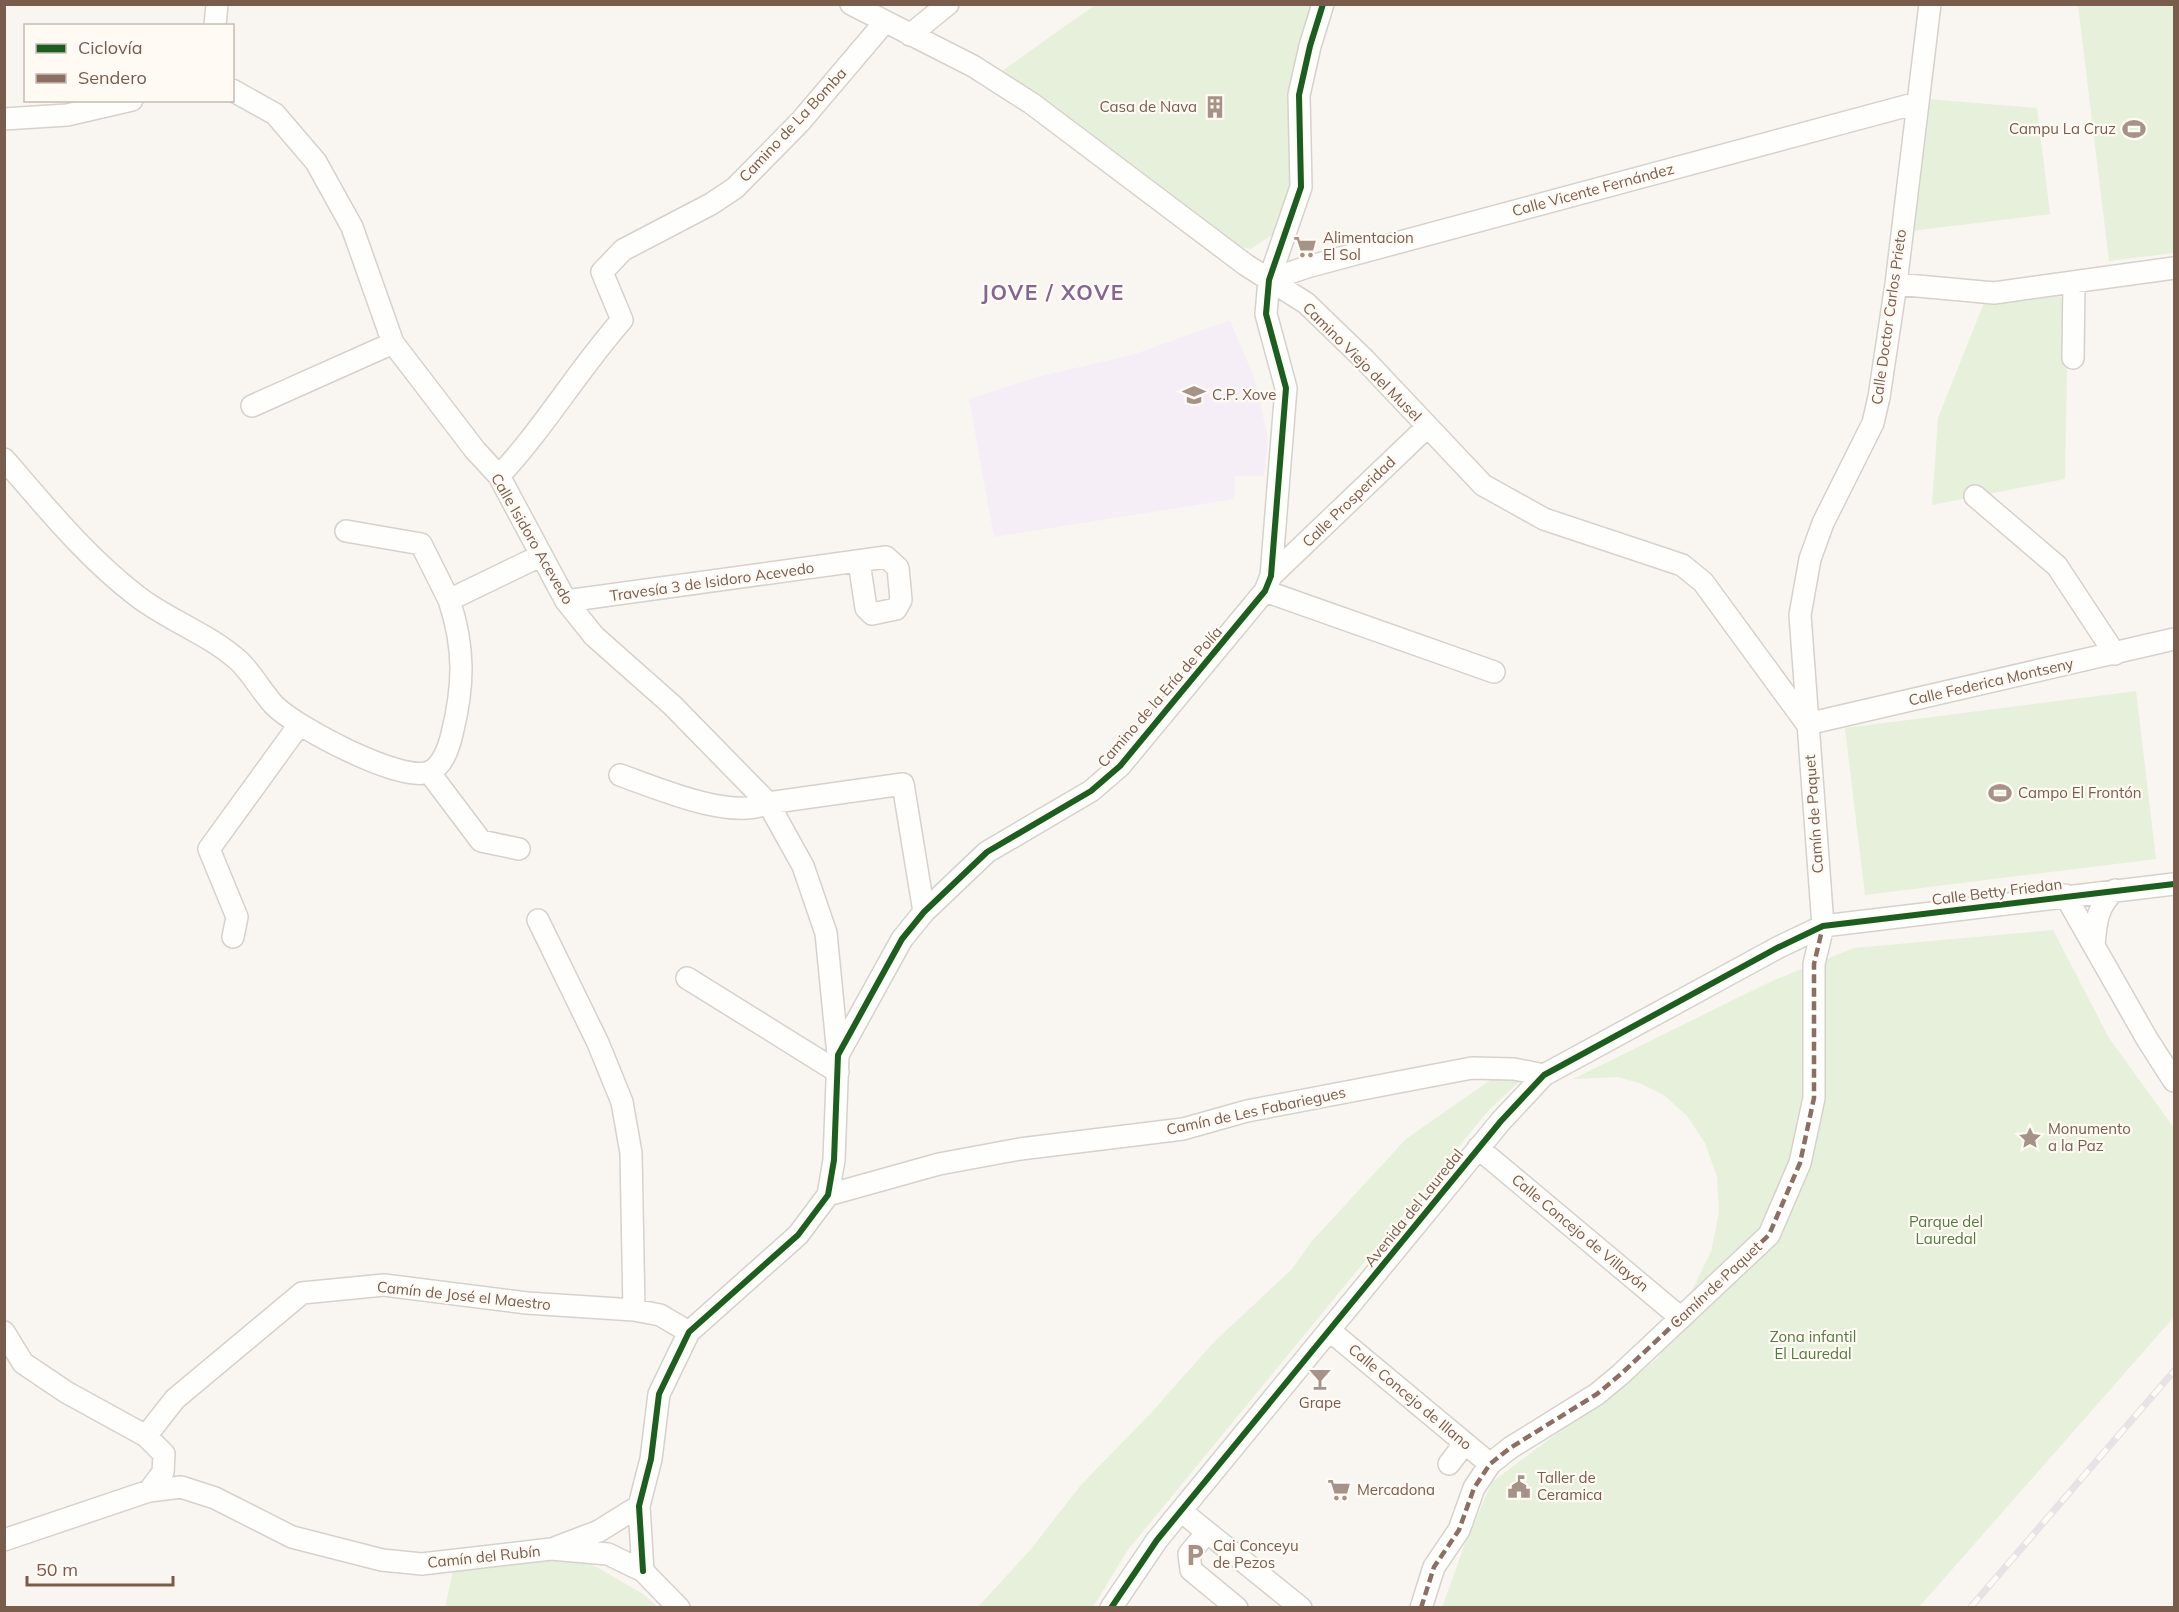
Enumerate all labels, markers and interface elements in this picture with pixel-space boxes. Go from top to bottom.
legend [24,24,234,102]
text: Ciclovía [78,36,143,59]
street label: Camino de La Bomba [735,64,850,186]
text: Sendero [78,66,147,89]
building icon: Casa de Nava [1202,94,1228,120]
place label: Casa de Nava [1100,97,1197,116]
sports icon: Campu La Cruz [2121,116,2147,142]
place label: Campu La Cruz [2009,119,2116,138]
street label: Calle Vicente Fernández [1510,159,1676,220]
place label: Alimentacion El Sol [1323,228,1414,264]
street label: Calle Doctor Carlos Prieto [1867,228,1910,406]
supermarket icon: Alimentacion El Sol [1292,234,1318,260]
district label: JOVE / XOVE [981,279,1125,305]
street label: Camino Viejo del Musel [1299,298,1426,425]
school or university icon: C.P. Xove [1181,382,1207,408]
place label: C.P. Xove [1212,385,1276,404]
street label: Calle Prosperidad [1298,452,1399,551]
street label: Calle Isidoro Acevedo [487,470,578,608]
street label: Travesía 3 de Isidoro Acevedo [608,558,815,605]
street label: Camino de la Ería de Polía [1093,622,1226,771]
street label: Calle Federica Montseny [1907,653,2075,710]
street label: Camín de Paquet [1800,754,1827,874]
sports icon: Campo El Frontón [1987,780,2013,806]
place label: Campo El Frontón [2018,783,2141,802]
street label: Calle Betty Friedan [1931,874,2063,909]
street label: Camín de Les Fabariegues [1165,1082,1347,1139]
place label: Monumento a la Paz [2048,1119,2131,1155]
place icon: Monumento a la Paz [2017,1125,2043,1151]
street label: Avenida del Lauredal [1360,1145,1467,1271]
street label: Calle Concejo de Villayón [1508,1170,1653,1296]
park label: Parque del Lauredal [1909,1212,1983,1248]
street label: Camín de Paquet [1666,1237,1766,1332]
street label: Camín de José el Maestro [376,1277,552,1314]
park label: Zona infantil El Lauredal [1770,1327,1856,1363]
street label: Calle Concejo de Illano [1345,1339,1476,1454]
bar icon: Grape [1307,1366,1333,1392]
place label: Grape [1299,1393,1341,1412]
place label: Taller de Ceramica [1537,1468,1602,1504]
public building icon: Taller de Ceramica [1506,1474,1532,1500]
supermarket icon: Mercadona [1326,1477,1352,1503]
place label: Mercadona [1357,1480,1435,1499]
place label: Cai Conceyu de Pezos [1213,1536,1299,1572]
street label: Camín del Rubín [427,1541,541,1572]
parking icon: Cai Conceyu de Pezos [1182,1542,1208,1568]
scale bar [27,1549,172,1587]
text: 50 m [36,1558,78,1581]

